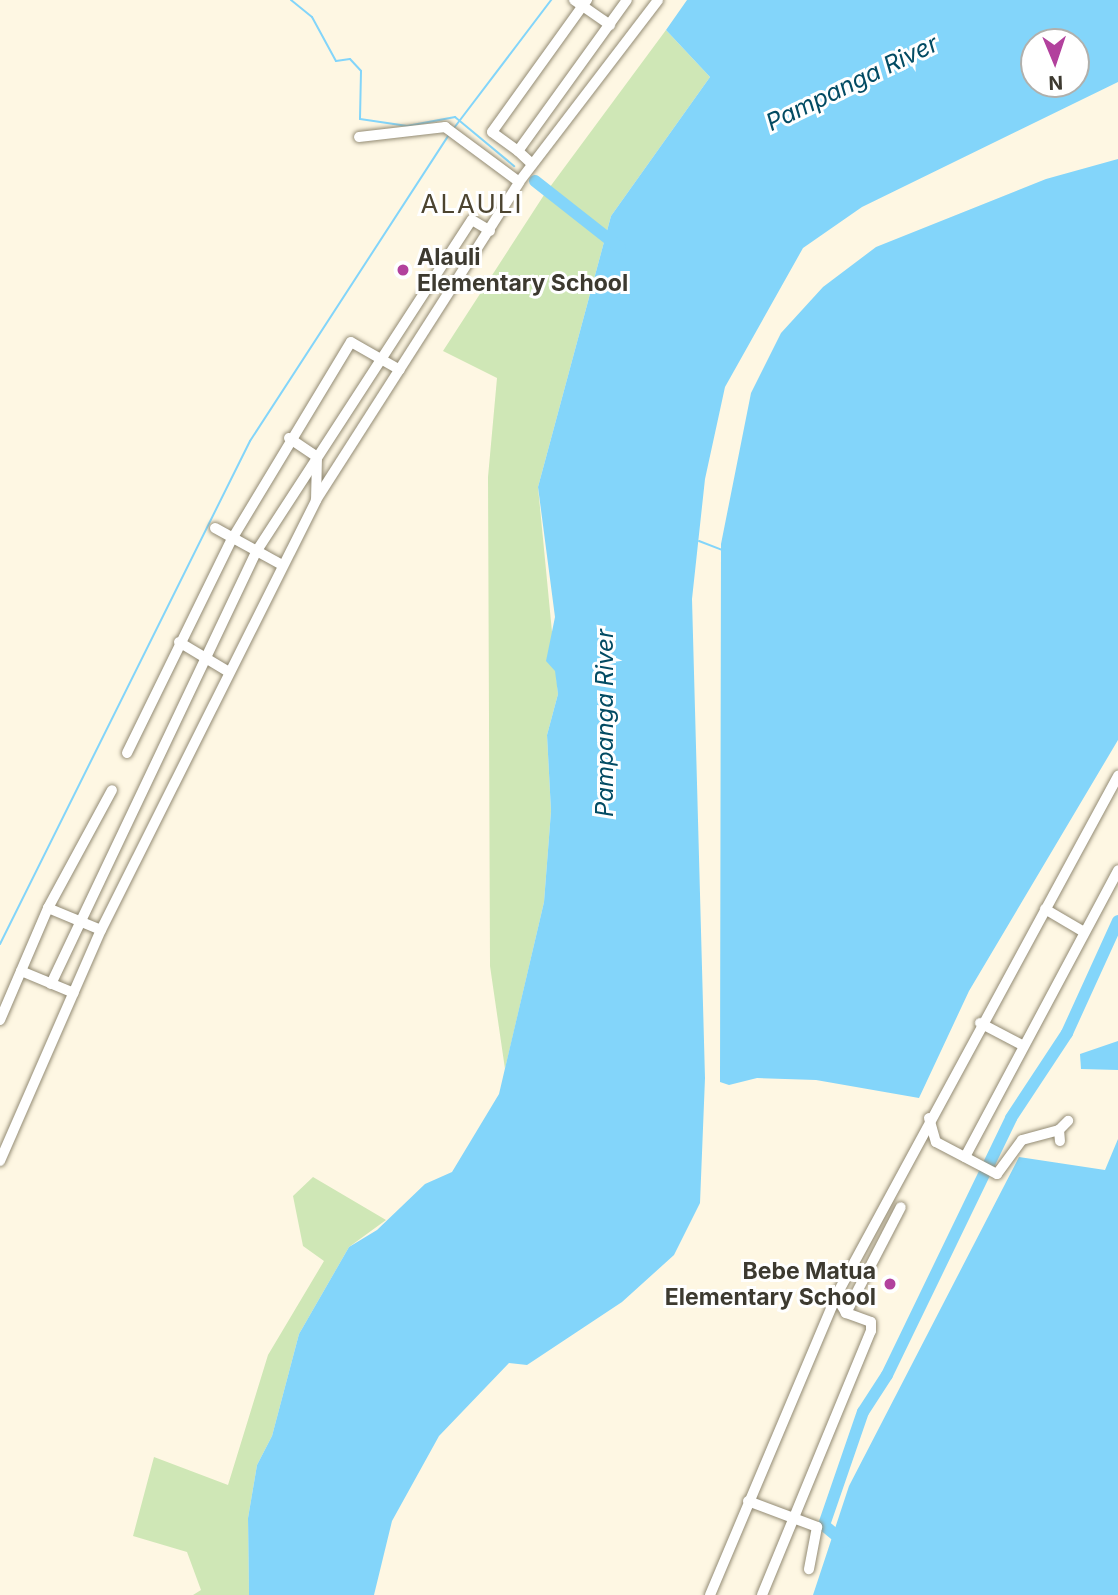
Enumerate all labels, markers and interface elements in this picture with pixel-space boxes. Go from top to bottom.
north arrow [1020,28,1090,98]
water label: Pampanga River [761,29,943,137]
text: N [1048,71,1063,94]
district label: ALAULI [421,188,523,220]
place label: Alauli Elementary School [417,243,628,297]
marker: Alauli Elementary School [395,262,411,278]
water label: Pampanga River [591,629,619,817]
place label: Bebe Matua Elementary School [665,1257,876,1311]
marker: Bebe Matua Elementary School [882,1276,898,1292]

